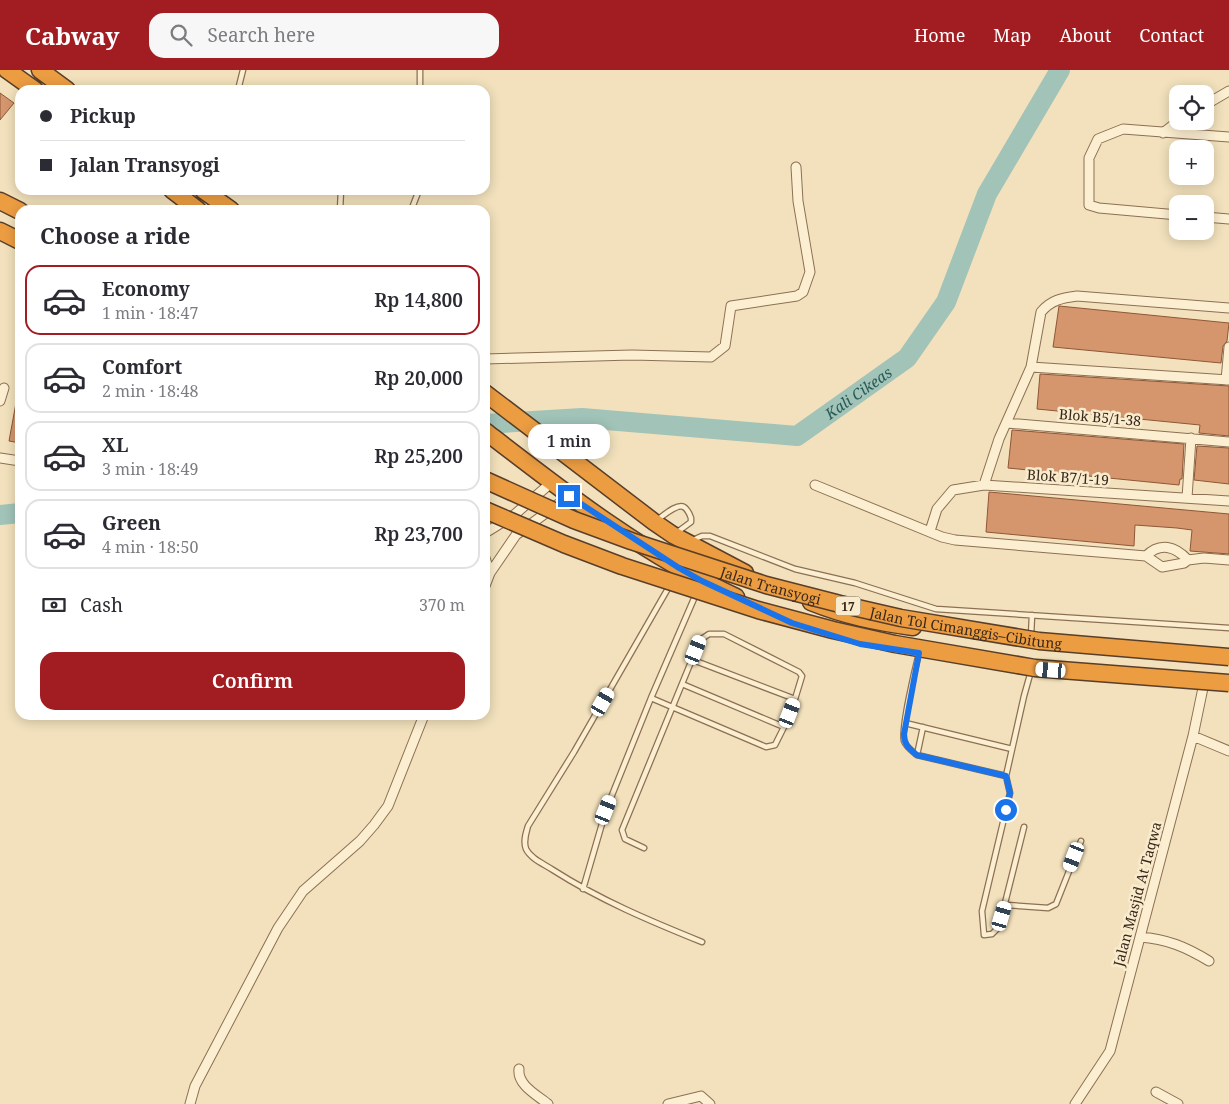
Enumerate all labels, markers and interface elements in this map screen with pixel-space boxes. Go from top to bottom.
search box [149,13,499,58]
text: Cabway [25,19,119,52]
icon: search [167,21,195,49]
text: Search here [207,22,315,48]
text: Home [914,23,965,47]
text: Map [993,23,1031,47]
text: About [1059,23,1111,47]
text: Contact [1139,23,1204,47]
map controls [1169,85,1214,240]
button: locate [1169,85,1214,130]
text: Pickup [70,103,136,129]
button: + [1169,140,1214,185]
text: Jalan Transyogi [70,152,220,178]
button: − [1169,195,1214,240]
text: Choose a ride [40,220,190,250]
text: Economy [102,276,190,302]
icon: car [42,278,87,323]
text: Rp 14,800 [374,287,463,313]
text: 1 min · 18:47 [102,302,198,324]
text: Comfort [102,354,182,380]
icon: car [42,356,87,401]
water label: Kali Cikeas [820,362,896,424]
text: Rp 20,000 [374,365,463,391]
text: 2 min · 18:48 [102,380,198,402]
street label: Blok B5/1-38 [1058,404,1142,430]
callout: 1 min [528,424,610,458]
text: 1 min [547,430,591,452]
text: XL [102,432,128,458]
icon: car [42,434,87,479]
text: Rp 25,200 [374,443,463,469]
text: 3 min · 18:49 [102,458,198,480]
street label: Blok B7/1-19 [1026,465,1110,489]
route end [558,485,580,507]
text: Green [102,510,161,536]
icon: car [42,512,87,557]
text: Rp 23,700 [374,521,463,547]
text: 4 min · 18:50 [102,536,198,558]
street label: Jalan Transyogi [717,561,824,608]
icon: cash [40,591,68,619]
text: Cash [80,592,123,618]
text: 370 m [419,594,465,616]
road number: 17 [836,596,860,616]
street label: Jalan Tol Cimanggis–Cibitung [867,601,1063,652]
car [683,633,708,667]
button: Confirm [40,652,465,710]
car [1035,661,1066,679]
car [589,685,616,719]
car [777,696,802,730]
car [593,793,618,827]
route start [995,799,1017,821]
street label: Jalan Masjid At Taqwa [1108,819,1165,969]
car [1061,840,1086,874]
car [990,900,1013,932]

